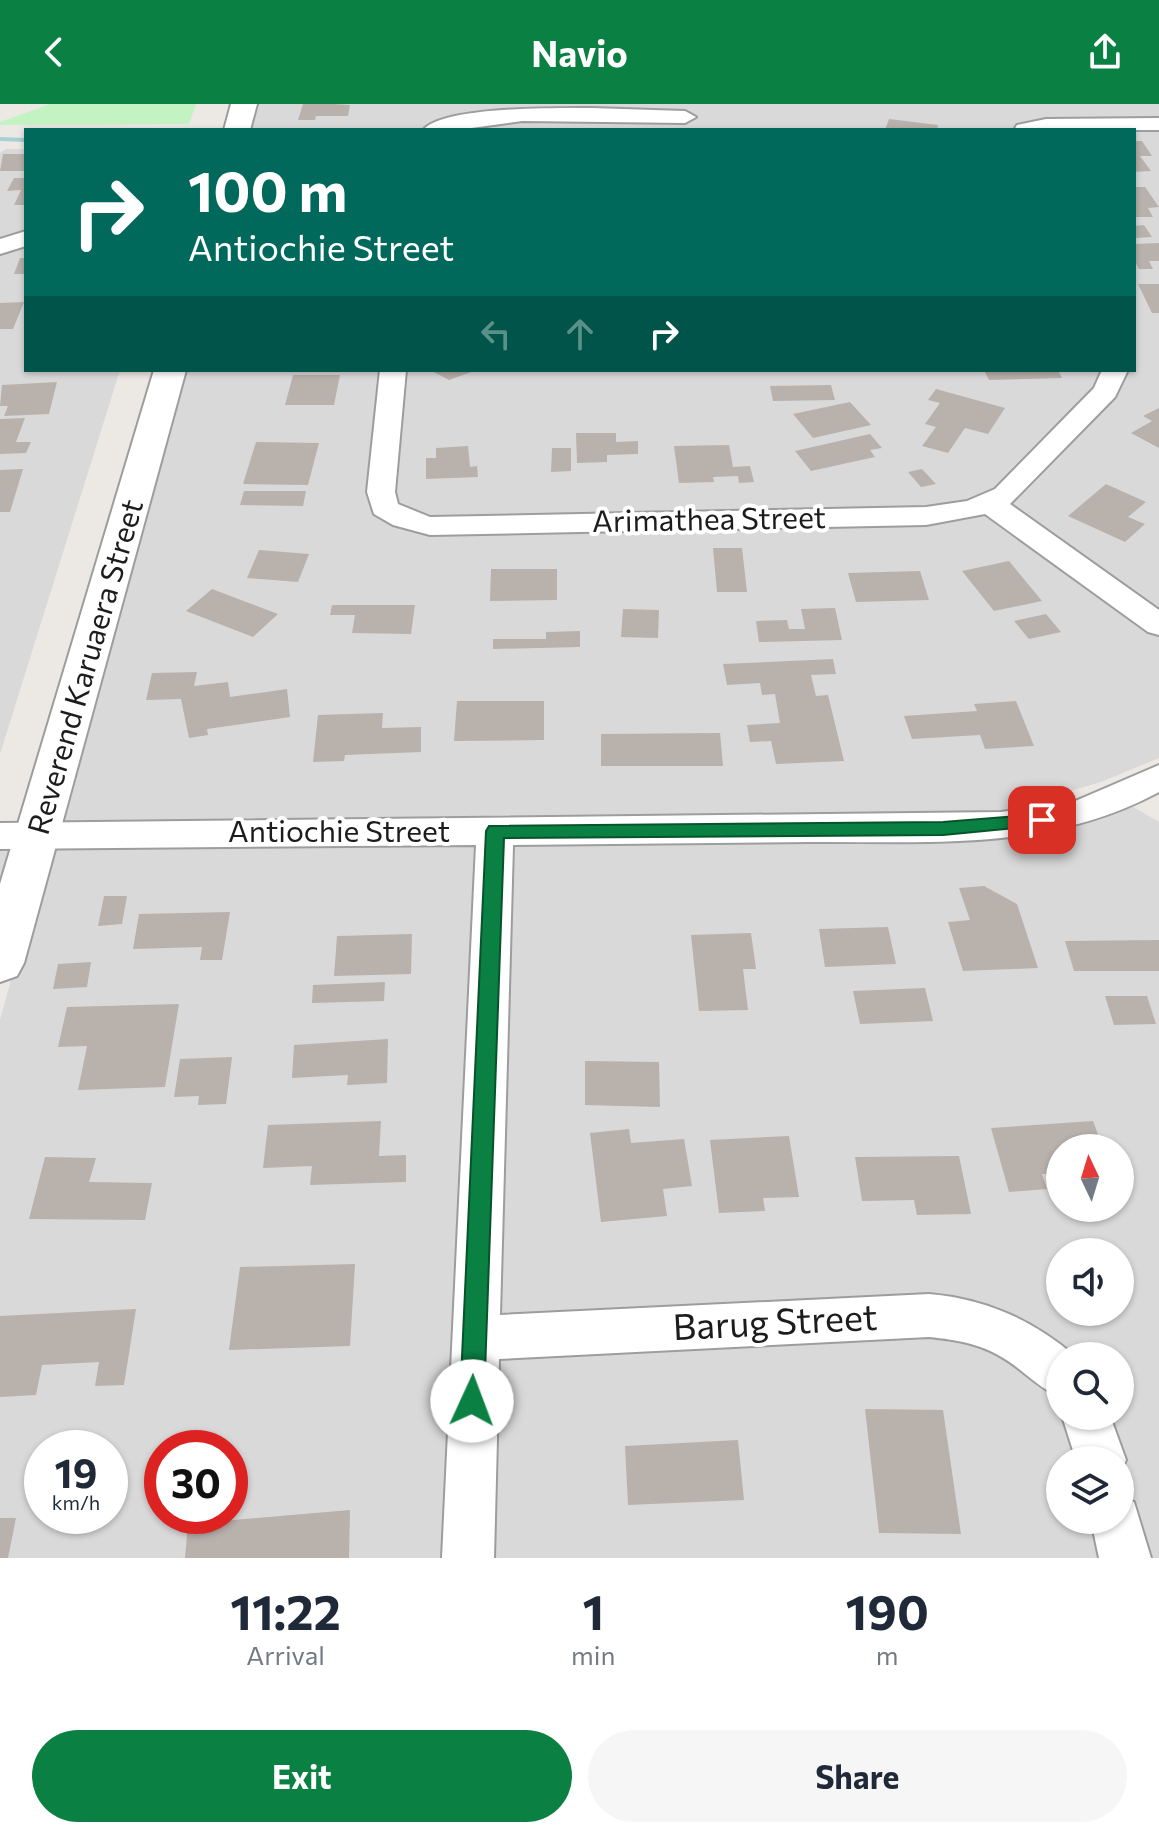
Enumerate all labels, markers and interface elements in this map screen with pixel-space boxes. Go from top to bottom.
icon: back [32,30,76,74]
text: Navio [531,30,628,74]
icon: share [1083,30,1127,74]
text: 100 m [188,155,347,224]
icon: right [56,160,160,264]
text: Antiochie Street [188,224,454,268]
icon: left [474,312,518,356]
icon: ahead [558,312,602,356]
icon: right [642,312,686,356]
street label: Reverend Karuaera Street [18,495,149,838]
street label: Arimathea Street [592,497,826,538]
pin [1008,786,1076,854]
icon: arrive [1020,798,1064,842]
street label: Antiochie Street [228,811,450,848]
north arrow [1046,1134,1134,1222]
map controls [1046,1134,1134,1534]
button: sound [1046,1238,1134,1326]
street label: Barug Street [672,1293,878,1347]
button: search [1046,1342,1134,1430]
position arrow [430,1359,514,1443]
speed limit sign: 30 [144,1430,248,1534]
button: layers [1046,1446,1134,1534]
text: 19 [55,1447,97,1496]
text: km/h [52,1490,100,1514]
text: 11:22 [230,1581,341,1640]
text: 1 [582,1581,604,1640]
text: 190 [846,1581,929,1640]
text: Arrival [246,1639,325,1670]
text: min [571,1639,615,1670]
text: m [876,1639,899,1670]
button: Exit [32,1730,572,1822]
button: Share [588,1730,1127,1822]

